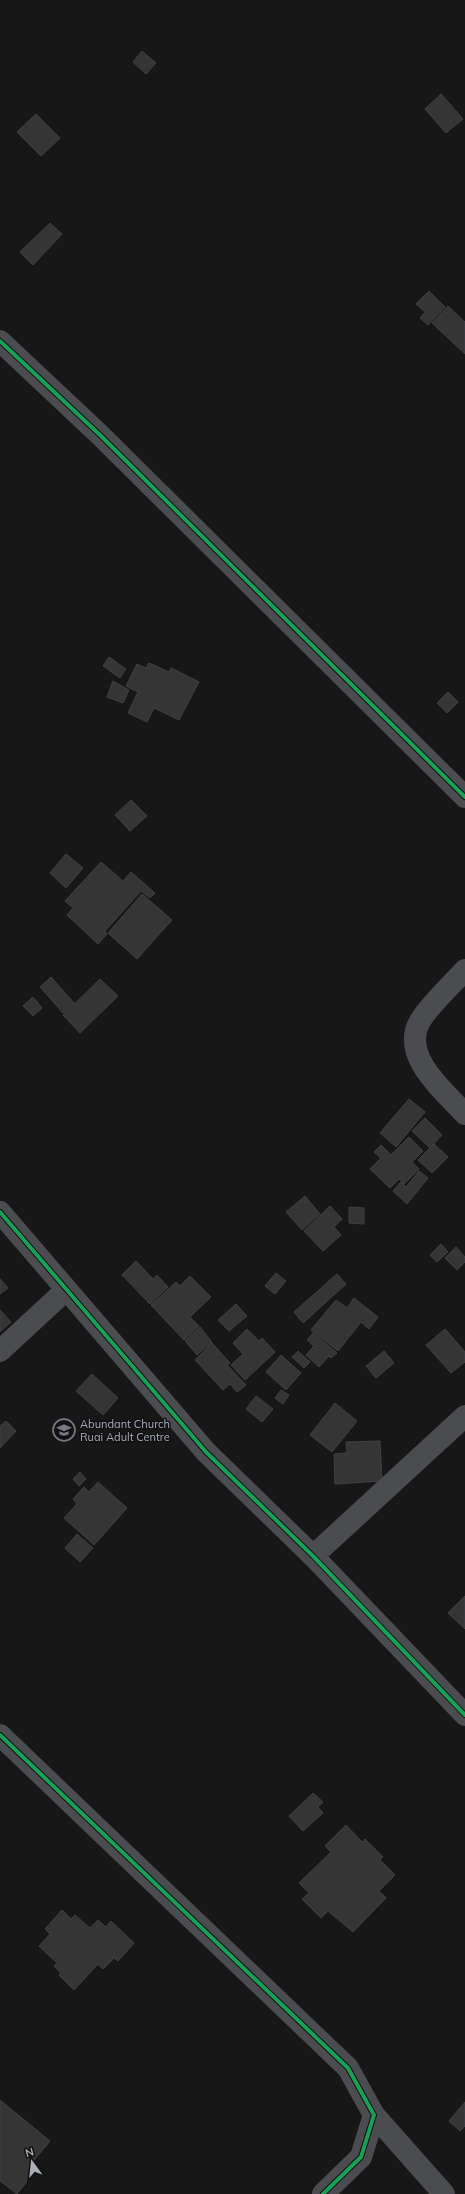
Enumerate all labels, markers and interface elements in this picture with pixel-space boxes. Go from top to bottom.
school or university icon: Abundant Church Ruai Adult Centre [51,1417,77,1443]
place label: Abundant Church Ruai Adult Centre [80,1417,170,1444]
north arrow [12,2142,52,2182]
text: N [24,2145,35,2160]

